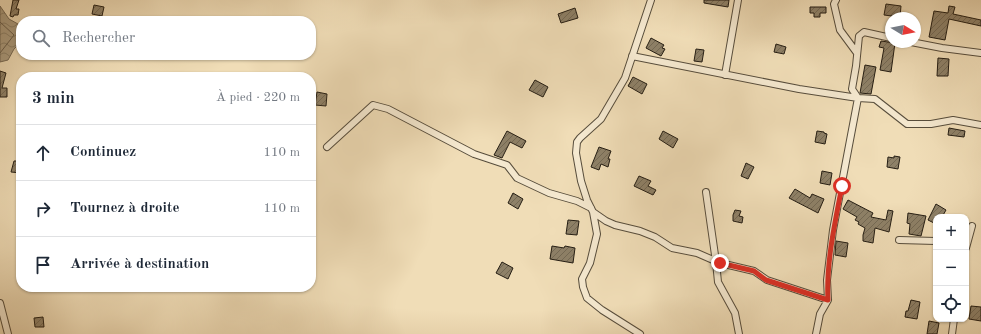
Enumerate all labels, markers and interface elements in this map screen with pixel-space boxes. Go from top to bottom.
north arrow [885,12,921,48]
search box [16,16,316,60]
icon: search [30,27,52,49]
text: Rechercher [62,31,135,46]
text: 3 min [32,90,75,107]
text: À pied · 220 m [216,91,300,104]
icon: ahead [32,142,54,164]
text: Continuez [70,145,136,160]
text: 110 m [263,146,300,159]
route start [833,177,851,195]
icon: right [32,198,54,220]
text: Tournez à droite [70,201,180,216]
text: 110 m [263,202,300,215]
map controls [933,214,969,322]
button: + [933,214,969,250]
button: − [933,250,969,286]
icon: arrive [32,254,54,276]
route end [711,254,729,272]
text: Arrivée à destination [70,257,209,272]
button: locate [933,286,969,322]

